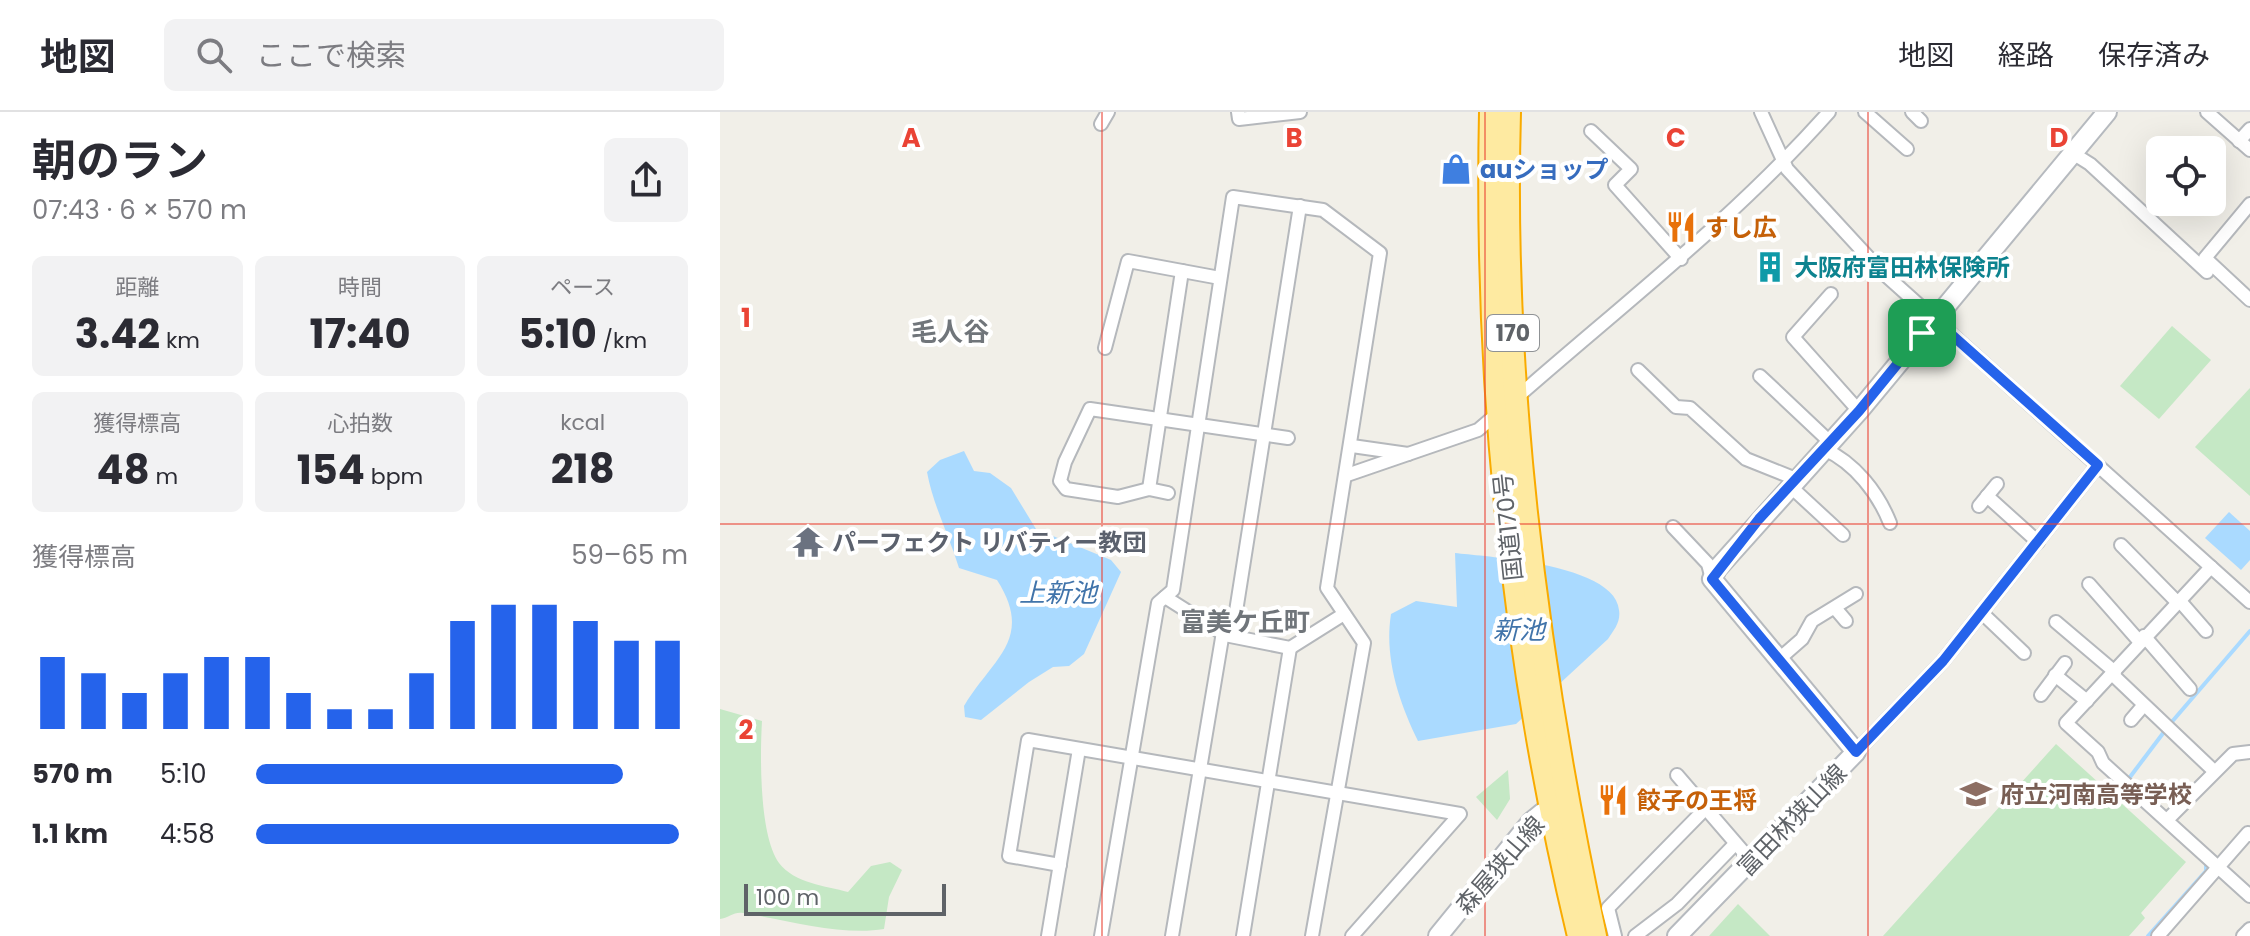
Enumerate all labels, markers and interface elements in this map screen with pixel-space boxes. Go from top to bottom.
search box [164,19,724,91]
text: 地図 [40,30,116,83]
icon: search [192,33,236,77]
text: ここで検索 [256,34,406,77]
text: 地図 [1898,36,1954,75]
text: 経路 [1998,36,2054,75]
text: 保存済み [2098,36,2210,75]
text: A [901,120,921,156]
text: B [1285,120,1303,156]
text: C [1666,120,1686,156]
text: D [2050,120,2069,156]
text: 朝のラン [32,130,208,191]
map controls [2146,136,2226,216]
button: locate [2146,136,2226,216]
button: share [604,138,688,222]
shop icon: auショップ [1439,152,1473,186]
place label: auショップ [1480,153,1608,186]
text: 07:43 · 6 × 570 m [32,192,247,228]
restaurant icon: すし広 [1664,210,1698,244]
place label: すし広 [1705,211,1777,244]
building icon: 大阪府富田林保険所 [1753,250,1787,284]
place label: 大阪府富田林保険所 [1794,251,2010,284]
text: 距離 [115,272,159,303]
text: 時間 [338,272,382,303]
text: ペース [550,272,615,303]
pin [1888,299,1956,367]
text: 1 [741,300,751,336]
text: 3.42 [75,306,160,362]
text: 17:40 [310,306,410,362]
text: 5:10 [518,306,597,362]
icon: arrive [1900,311,1944,355]
district label: 毛人谷 [911,314,989,350]
road number: 170 [1487,315,1539,351]
text: km [160,325,200,356]
text: /km [597,325,647,356]
text: kcal [560,407,605,438]
text: 獲得標高 [93,408,181,439]
text: 心拍数 [327,408,393,439]
text: 218 [551,441,615,497]
text: 48 [97,442,150,498]
text: 154 [297,442,365,498]
text: m [150,461,178,492]
text: bpm [365,461,423,492]
street label: 国道170号 [1486,472,1530,582]
temple icon: パーフェクト リバティー教団 [791,525,825,559]
place label: パーフェクト リバティー教団 [832,526,1146,559]
text: 59–65 m [571,537,688,573]
text: 獲得標高 [32,539,136,575]
water label: 上新池 [1019,575,1100,611]
district label: 富美ケ丘町 [1180,604,1310,640]
water label: 新池 [1493,612,1548,648]
text: 2 [739,712,754,748]
text: 570 m [32,756,113,792]
text: 5:10 [160,756,207,792]
street label: 富田林狭山線 [1730,757,1854,883]
school or university icon: 府立河南高等学校 [1959,777,1993,811]
place label: 府立河南高等学校 [2000,778,2192,811]
restaurant icon: 餃子の王将 [1596,783,1630,817]
place label: 餃子の王将 [1637,784,1757,817]
street label: 森屋狭山線 [1448,809,1552,921]
text: 1.1 km [32,816,108,852]
text: 4:58 [160,816,215,852]
scale bar [744,880,946,916]
text: 100 m [756,882,819,913]

